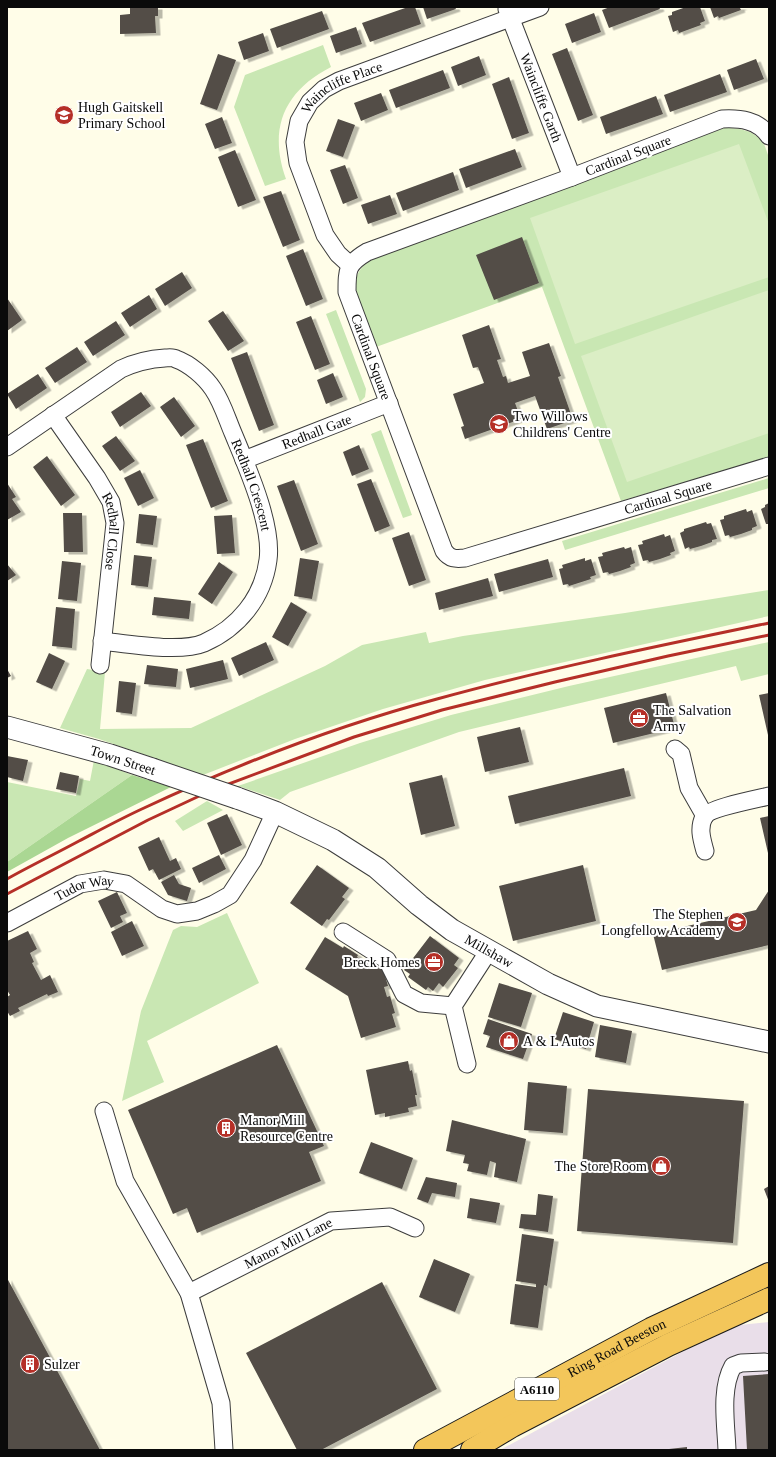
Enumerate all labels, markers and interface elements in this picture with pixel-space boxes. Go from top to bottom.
street label: Waincliffe Garth [517,51,565,144]
street label: Waincliffe Place [298,59,384,115]
place label: Hugh Gaitskell Primary School [78,100,166,131]
school or university icon: Hugh Gaitskell Primary School [53,104,75,126]
street label: Cardinal Square [583,132,673,179]
street label: Cardinal Square [348,312,394,402]
place label: Two Willows Childrens' Centre [513,409,611,440]
street label: Redhall Gate [280,412,354,452]
school or university icon: Two Willows Childrens' Centre [488,413,510,435]
street label: Redhall Crescent [228,437,274,532]
street label: Cardinal Square [622,477,714,517]
street label: Redhall Close [99,490,122,571]
place label: The Salvation Army [653,703,731,734]
office icon: The Salvation Army [628,707,650,729]
street label: Town Street [88,743,158,778]
street label: Tudor Way [52,872,115,904]
place label: The Stephen Longfellow Academy [601,907,723,938]
school or university icon: The Stephen Longfellow Academy [726,911,748,933]
street label: Millshaw [462,932,516,971]
office icon: Breck Homes [423,951,445,973]
place label: Breck Homes [343,955,420,970]
shop icon: A & L Autos [498,1030,520,1052]
place label: A & L Autos [523,1034,594,1049]
place label: Manor Mill Resource Centre [240,1113,333,1144]
building icon: Manor Mill Resource Centre [215,1117,237,1139]
shop icon: The Store Room [650,1155,672,1177]
place label: The Store Room [554,1159,647,1174]
street label: Manor Mill Lane [242,1215,335,1272]
street label: Ring Road Beeston [565,1316,668,1380]
building icon: Sulzer [19,1353,41,1375]
place label: Sulzer [44,1357,80,1372]
road number: A6110 [515,1378,559,1400]

